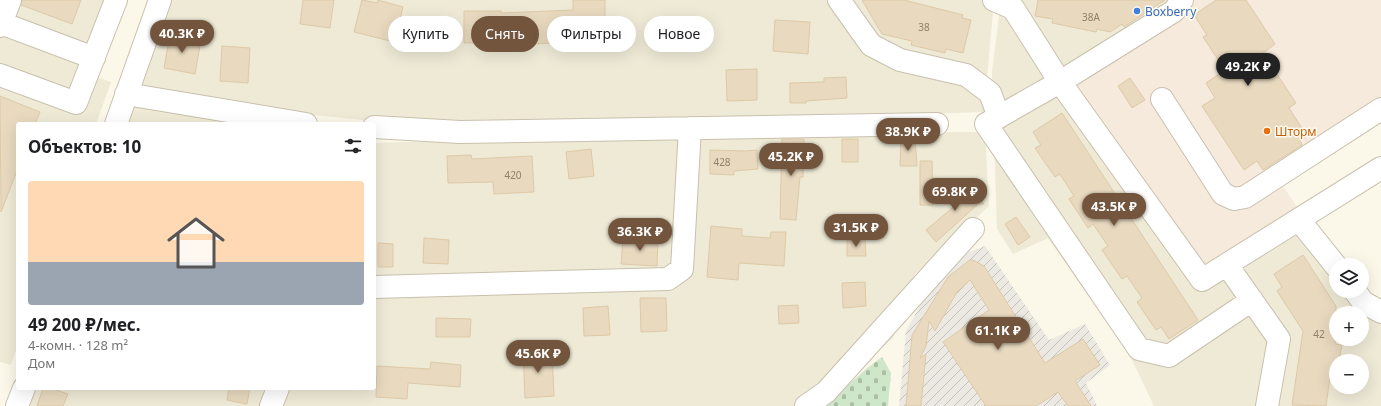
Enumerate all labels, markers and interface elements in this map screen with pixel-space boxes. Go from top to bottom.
place label: Boxberry [1145,3,1197,20]
marker: Boxberry [1132,6,1142,16]
house number: 38А [1082,10,1101,24]
chip: Купить [388,16,463,52]
chip: Снять [471,16,539,52]
chip: Фильтры [547,16,636,52]
chip: Новое [644,16,714,52]
pin: 40.3K ₽ [145,20,219,54]
house number: 38 [918,20,930,34]
text: 40.3K ₽ [159,24,205,42]
pin: 49.2K ₽ [1211,53,1285,87]
text: 49.2K ₽ [1225,57,1271,75]
pin: 38.9K ₽ [871,118,945,152]
text: 38.9K ₽ [885,122,931,140]
place label: Шторм [1275,123,1317,140]
marker: Шторм [1262,126,1272,136]
text: Объектов: 10 [28,135,141,158]
icon: filters [342,135,364,157]
pin: 45.2K ₽ [754,143,828,177]
text: 45.2K ₽ [768,147,814,165]
house number: 428 [713,155,731,169]
house number: 420 [504,168,522,182]
pin: 69.8K ₽ [918,178,992,212]
text: 69.8K ₽ [932,182,978,200]
pin: 43.5K ₽ [1077,193,1151,227]
text: 43.5K ₽ [1091,197,1137,215]
icon: home [160,207,232,279]
pin: 31.5K ₽ [819,214,893,248]
pin: 36.3K ₽ [603,218,677,252]
text: 31.5K ₽ [833,218,879,236]
text: 36.3K ₽ [617,222,663,240]
map controls [1329,258,1369,394]
button: layers [1329,258,1369,298]
button: + [1329,306,1369,346]
text: 49 200 ₽/мес. [28,313,141,336]
pin: 61.1K ₽ [961,317,1035,351]
text: 61.1K ₽ [975,321,1021,339]
house number: 42 [1313,327,1325,341]
text: 4-комн. · 128 m² [28,336,128,354]
pin: 45.6K ₽ [501,340,575,374]
text: 45.6K ₽ [515,344,561,362]
text: Дом [28,354,55,372]
button: − [1329,354,1369,394]

